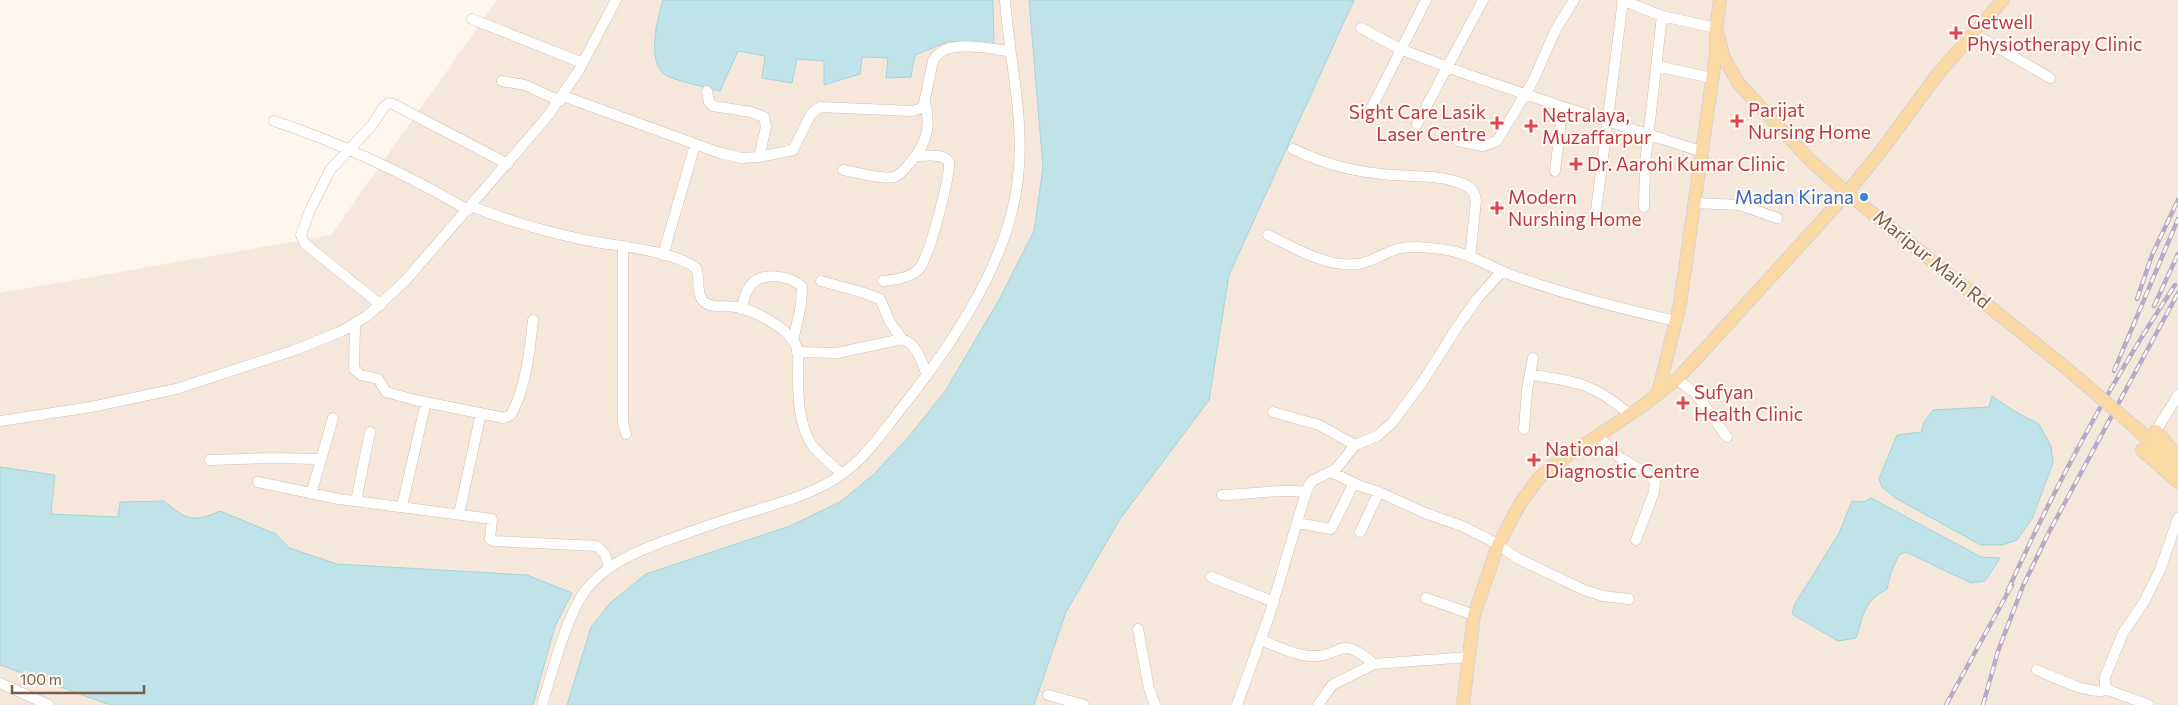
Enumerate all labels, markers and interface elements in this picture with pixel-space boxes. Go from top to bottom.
place label: Getwell Physiotherapy Clinic [1967,10,2142,55]
marker: Getwell Physiotherapy Clinic [1949,26,1963,40]
place label: Parijat Nursing Home [1748,98,1871,143]
place label: Sight Care Lasik Laser Centre [1349,100,1486,145]
place label: Netralaya, Muzaffarpur [1542,103,1652,148]
marker: Parijat Nursing Home [1730,114,1744,128]
marker: Sight Care Lasik Laser Centre [1490,116,1504,130]
marker: Netralaya, Muzaffarpur [1524,119,1538,133]
place label: Dr. Aarohi Kumar Clinic [1587,152,1785,175]
marker: Dr. Aarohi Kumar Clinic [1569,157,1583,171]
place label: Modern Nurshing Home [1508,185,1642,230]
place label: Madan Kirana [1735,185,1854,208]
marker: Madan Kirana [1858,191,1870,203]
marker: Modern Nurshing Home [1490,201,1504,215]
street label: Maripur Main Rd [1869,204,1995,313]
place label: Sufyan Health Clinic [1694,380,1803,425]
marker: Sufyan Health Clinic [1676,396,1690,410]
place label: National Diagnostic Centre [1545,437,1699,482]
marker: National Diagnostic Centre [1527,453,1541,467]
scale bar [12,662,145,694]
text: 100 m [20,670,62,688]

